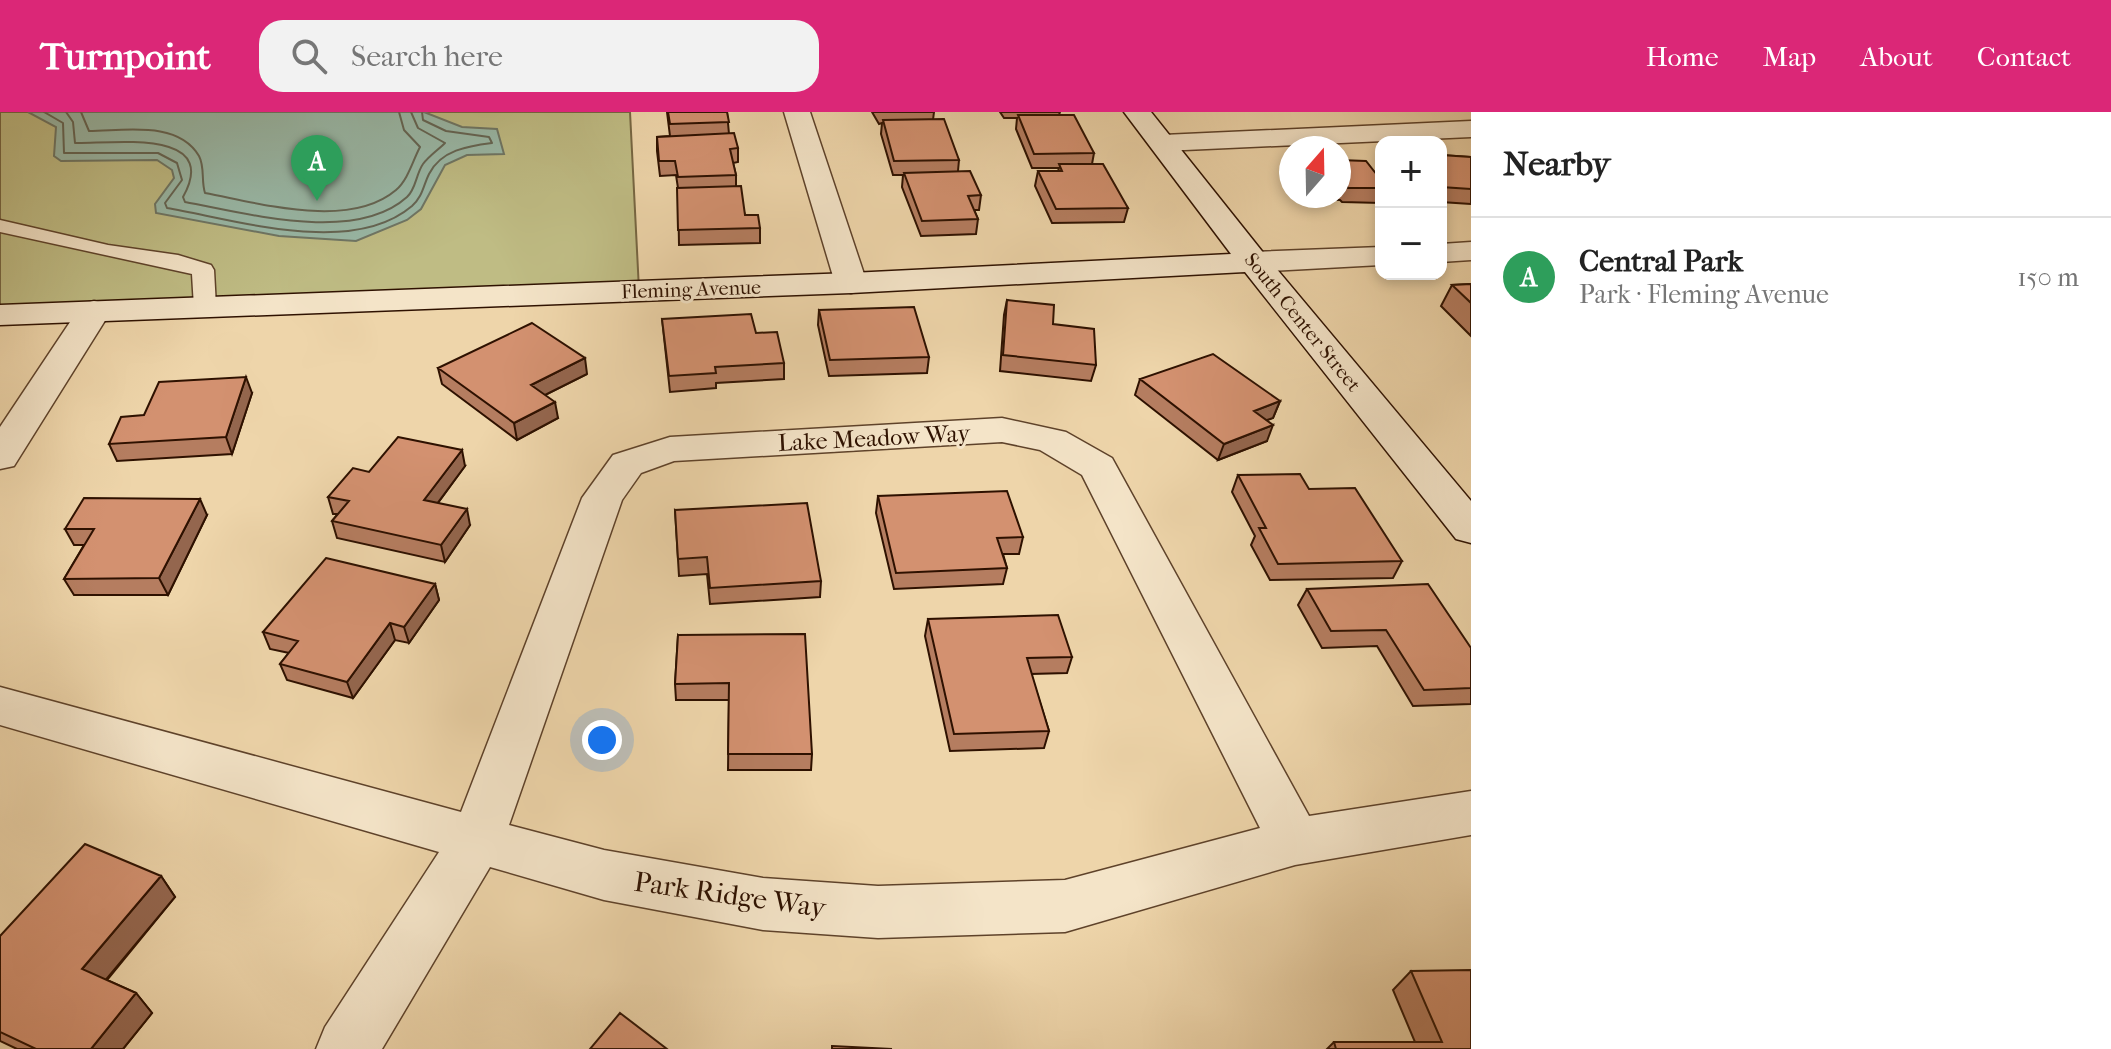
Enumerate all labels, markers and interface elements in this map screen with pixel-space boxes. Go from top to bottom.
search box [259,20,819,92]
text: Turnpoint [40,34,211,79]
icon: search [287,34,331,78]
text: Search here [351,39,503,74]
text: Home [1646,40,1719,73]
text: Map [1763,40,1816,73]
text: About [1860,40,1933,73]
text: Contact [1977,40,2071,73]
pin: A [291,135,343,201]
north arrow [1279,136,1351,208]
map controls [1375,136,1447,280]
button: + [1375,136,1447,208]
text: Nearby [1503,144,1610,184]
button: − [1375,208,1447,280]
text: Central Park [1579,244,1743,279]
street label: South Center Street [1240,248,1366,396]
text: A [1521,262,1537,293]
text: 150 m [2017,262,2079,293]
street label: Fleming Avenue [621,276,761,303]
text: Park · Fleming Avenue [1579,279,1829,310]
street label: Lake Meadow Way [777,419,972,457]
your location [582,720,622,760]
street label: Park Ridge Way [632,865,829,924]

